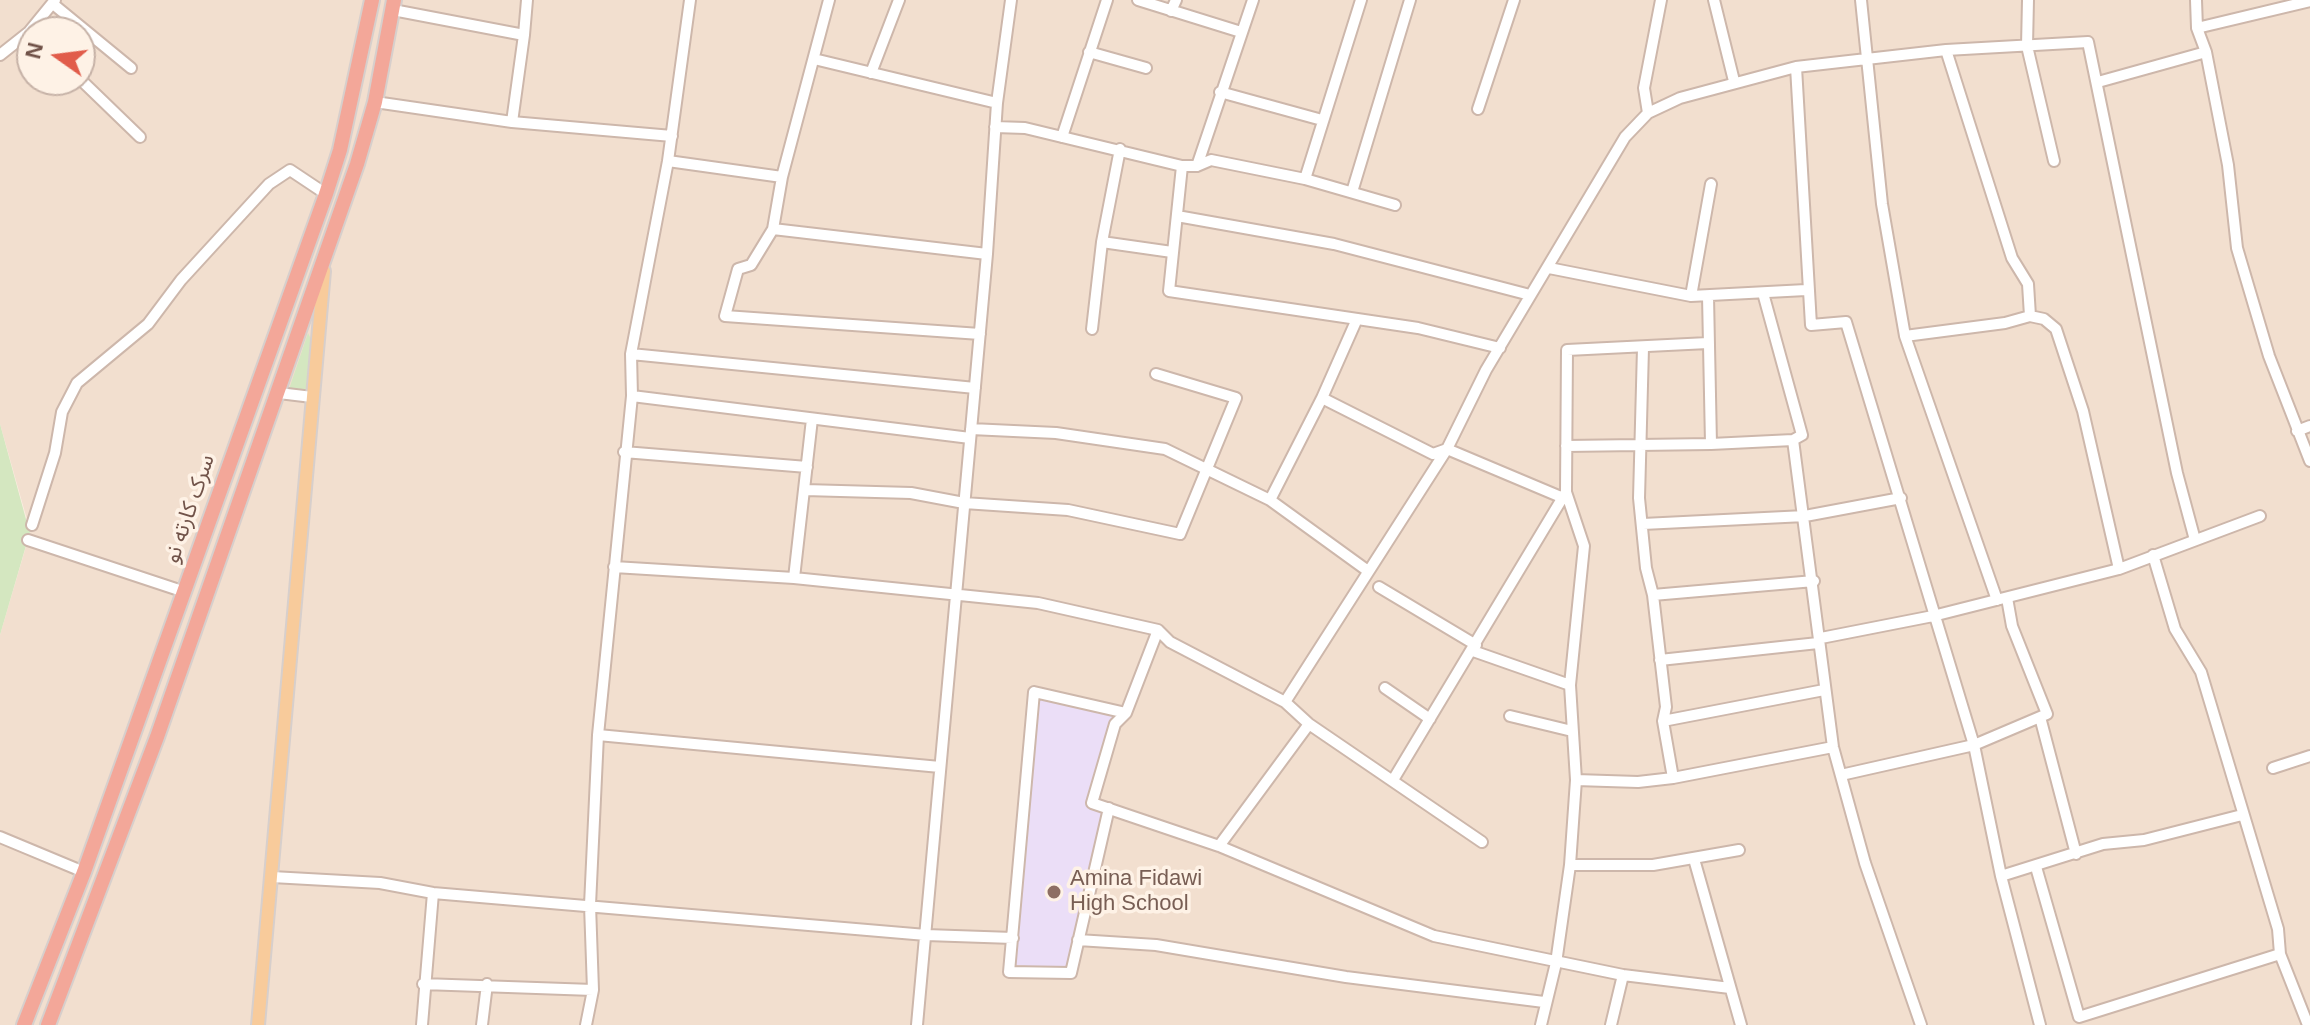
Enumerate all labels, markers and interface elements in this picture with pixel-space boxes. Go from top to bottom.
north arrow [16,16,96,96]
text: N [20,40,48,61]
street label: سرک کارته نو [159,451,221,567]
place label: Amina Fidawi High School [1070,866,1202,918]
marker: Amina Fidawi High School [1045,883,1063,901]

